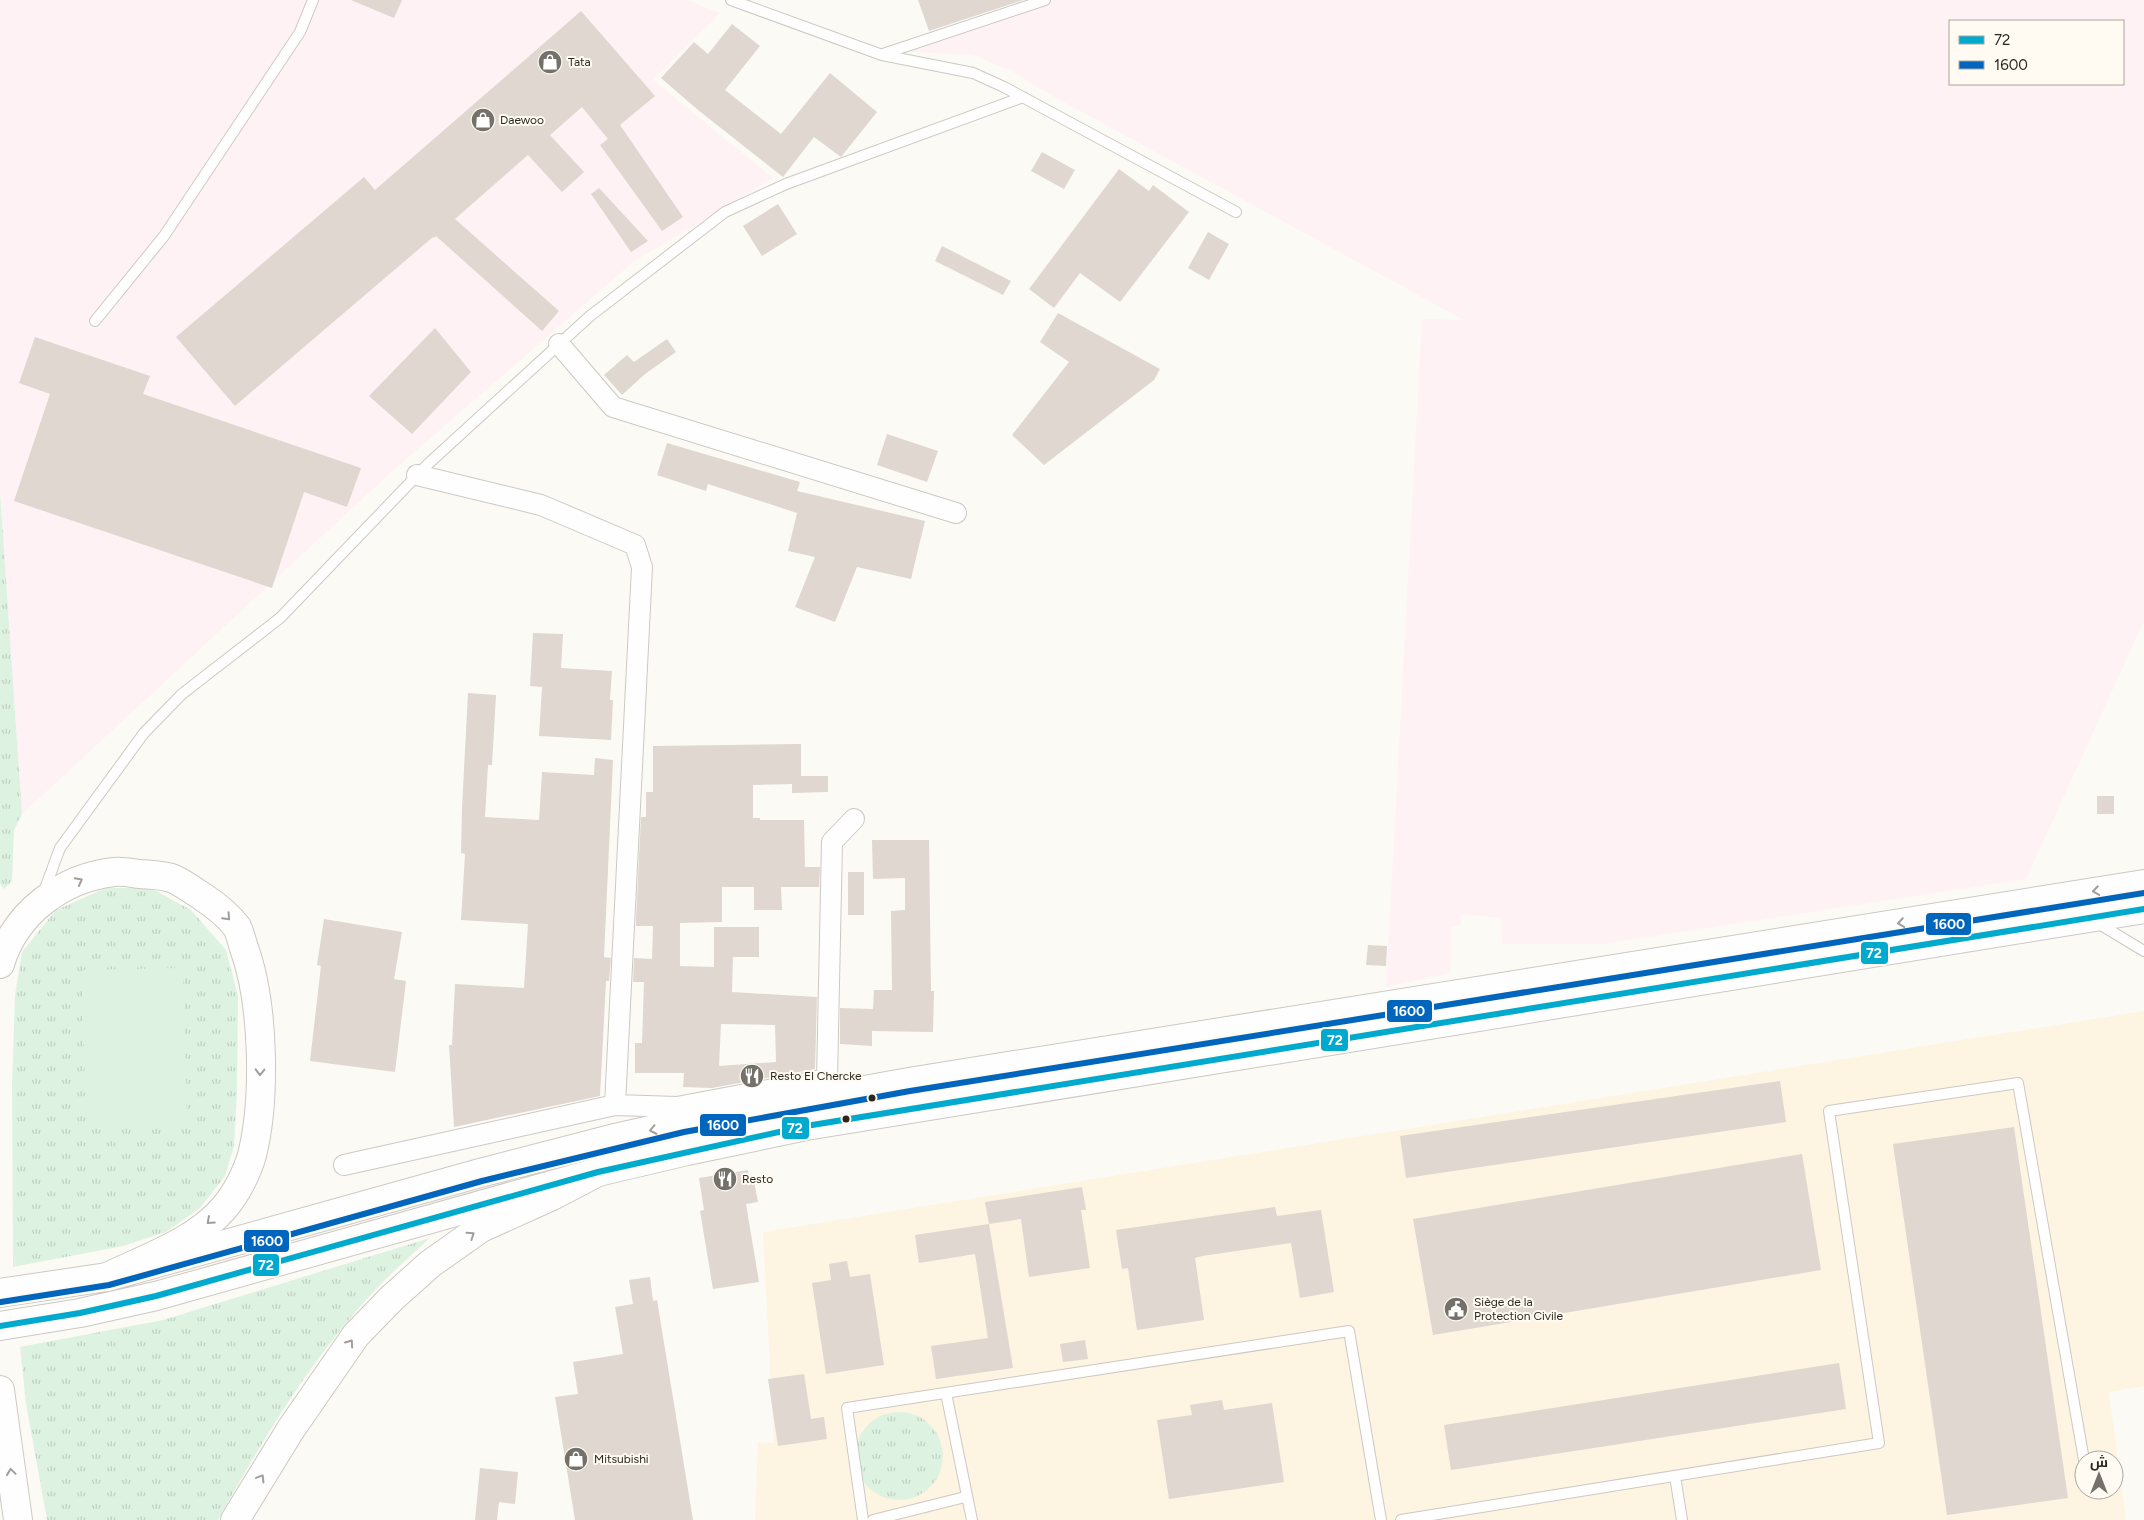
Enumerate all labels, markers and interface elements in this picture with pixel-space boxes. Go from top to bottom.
legend [1949,20,2124,85]
text: 72 [1994,31,2010,49]
shop icon: Tata [537,49,563,75]
place label: Tata [568,55,591,69]
text: 1600 [1994,56,2028,74]
shop icon: Daewoo [470,107,496,133]
place label: Daewoo [500,113,544,127]
one-way arrow [74,877,83,887]
one-way arrow [2091,885,2099,896]
one-way arrow [221,911,230,920]
line badge: 1600 [1925,912,1972,936]
text: 1600 [1933,916,1965,933]
one-way arrow [1897,917,1905,927]
line badge: 72 [1860,941,1889,965]
text: 72 [1866,945,1882,962]
line badge: 1600 [1386,999,1433,1023]
text: 1600 [1393,1003,1425,1020]
line badge: 72 [1320,1028,1349,1052]
text: 72 [1327,1032,1343,1049]
restaurant icon: Resto El Chercke [739,1063,765,1089]
one-way arrow [255,1069,265,1077]
place label: Resto El Chercke [770,1069,862,1083]
unlabelled marker [867,1093,877,1103]
line badge: 1600 [699,1113,747,1137]
unlabelled marker [841,1114,851,1124]
line badge: 72 [781,1116,810,1140]
text: 1600 [707,1117,739,1134]
text: 72 [787,1120,803,1137]
one-way arrow [649,1124,657,1134]
restaurant icon: Resto [712,1166,738,1192]
place label: Resto [742,1172,773,1186]
one-way arrow [207,1215,216,1224]
line badge: 1600 [243,1229,290,1253]
one-way arrow [465,1232,475,1241]
text: 1600 [251,1233,283,1250]
line badge: 72 [252,1253,280,1277]
text: 72 [258,1257,274,1274]
place label: Siège de la Protection Civile [1474,1295,1564,1323]
public building icon: Siège de la Protection Civile [1443,1296,1469,1322]
one-way arrow [344,1339,353,1349]
shop icon: Mitsubishi [563,1446,589,1472]
north arrow [2074,1450,2124,1500]
place label: Mitsubishi [594,1452,649,1466]
text: ش [2090,1454,2108,1471]
one-way arrow [6,1467,17,1475]
one-way arrow [254,1475,264,1484]

